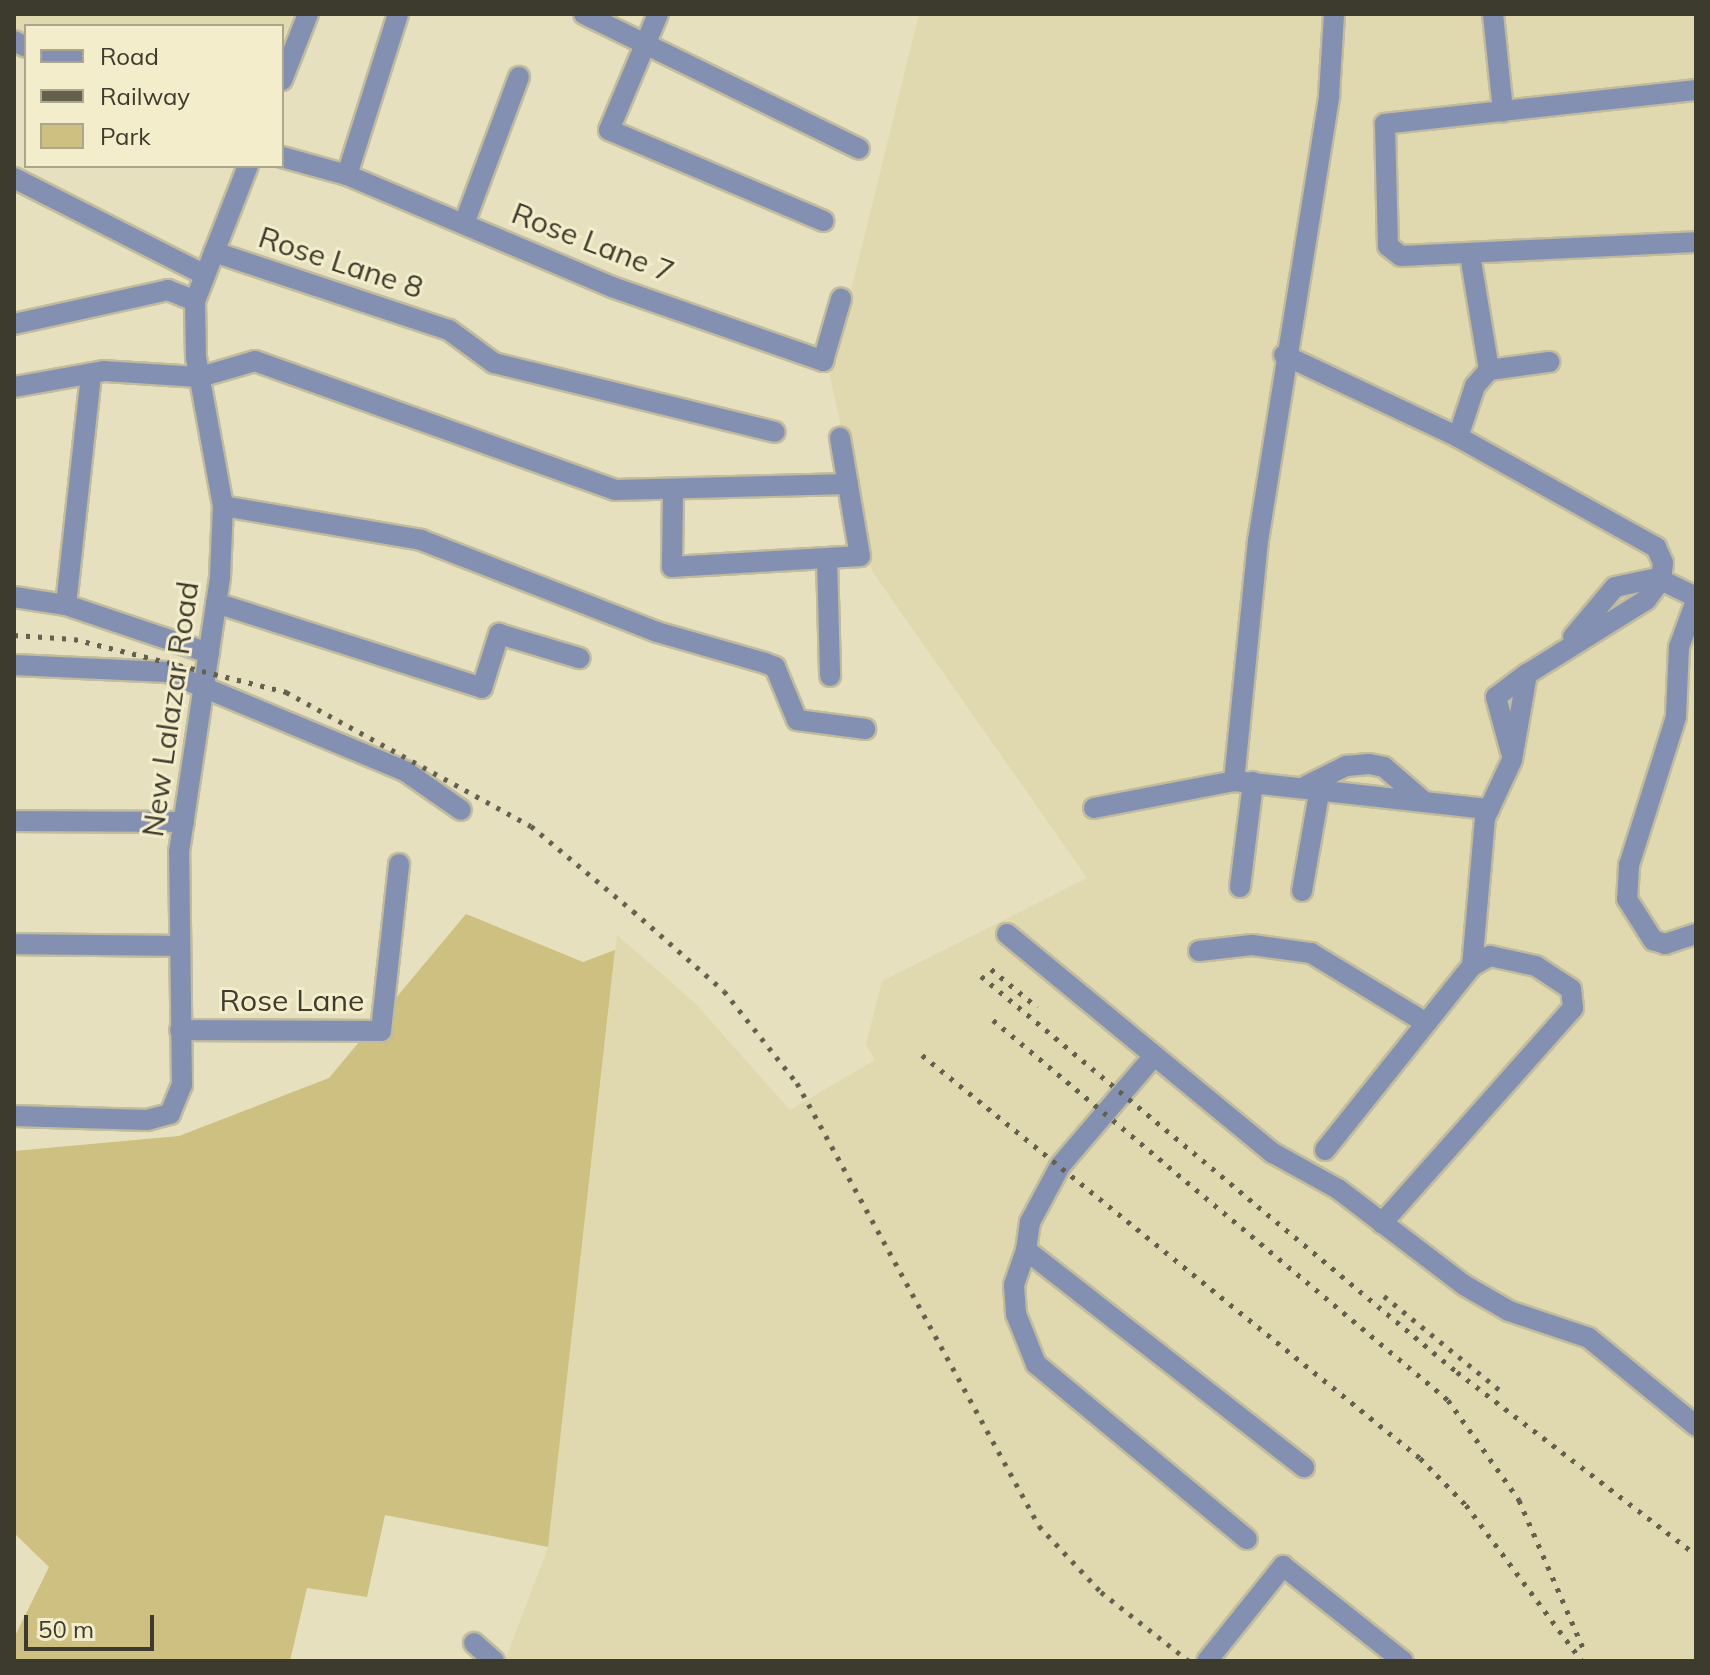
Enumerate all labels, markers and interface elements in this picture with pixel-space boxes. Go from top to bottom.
legend [24,24,284,168]
text: Road [100,41,159,71]
text: Railway [100,81,190,111]
text: Park [100,121,151,151]
street label: Rose Lane 7 [507,195,679,289]
street label: Rose Lane 8 [254,219,428,305]
street label: New Lalazar Road [134,579,206,839]
street label: Rose Lane [220,982,364,1018]
scale bar [28,1599,158,1649]
text: 50 m [38,1614,94,1644]

